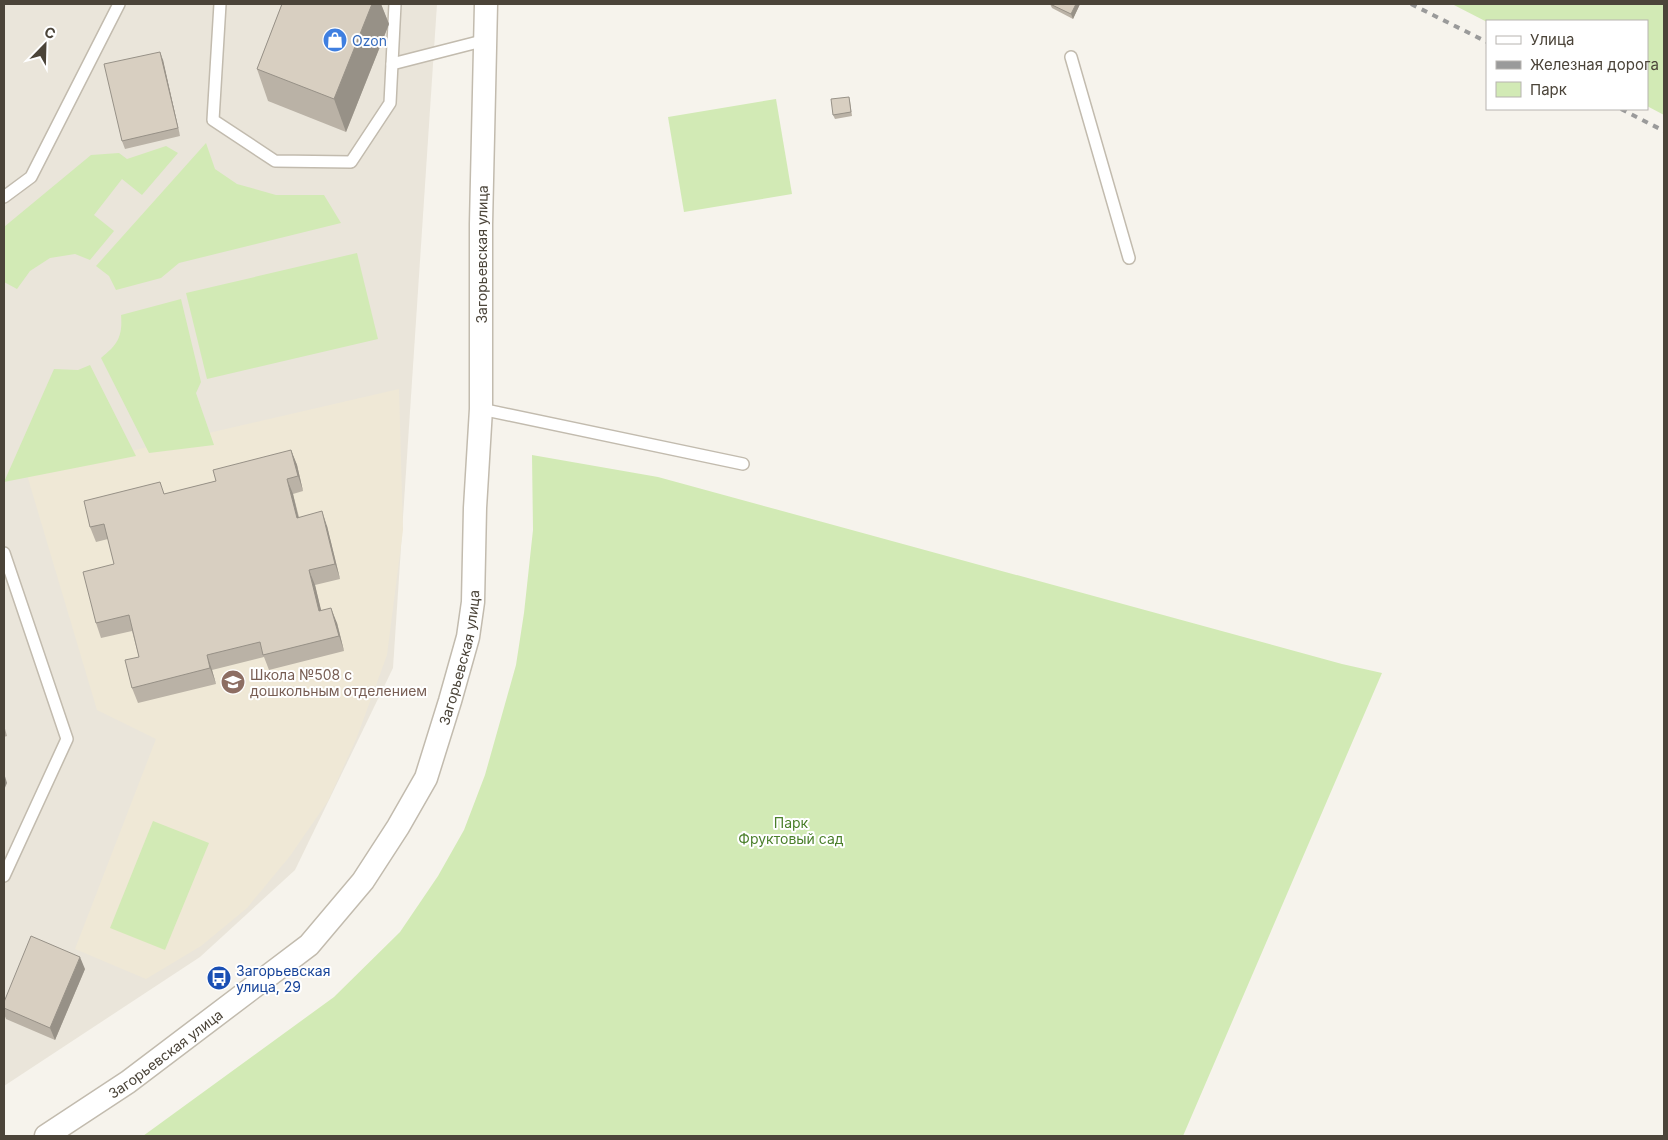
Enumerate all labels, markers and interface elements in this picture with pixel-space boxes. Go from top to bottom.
north arrow [20,20,70,70]
legend [1486,20,1648,110]
text: С [42,23,58,42]
shop icon: Ozon [322,27,348,53]
text: Улица [1530,30,1574,49]
place label: Ozon [352,32,387,49]
text: Железная дорога [1530,55,1659,74]
text: Парк [1530,80,1567,99]
street label: Загорьевская улица [472,185,490,324]
street label: Загорьевская улица [435,590,482,727]
place label: Школа №508 с дошкольным отделением [250,666,427,699]
school or university icon: Школа №508 с дошкольным отделением [220,669,246,695]
park label: Парк Фруктовый сад [738,814,844,847]
place label: Загорьевская улица, 29 [236,962,330,995]
bus stop icon: Загорьевская улица, 29 [206,965,232,991]
street label: Загорьевская улица [105,1005,226,1101]

